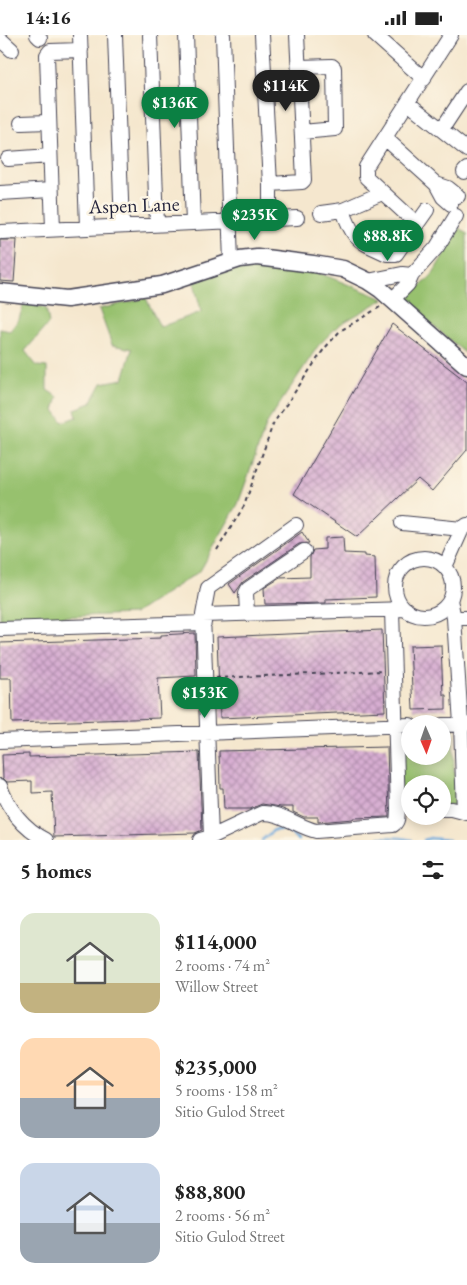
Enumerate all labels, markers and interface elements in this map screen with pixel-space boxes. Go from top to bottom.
text: 14:16 [25,5,71,30]
pin: $114K [251,69,321,112]
text: $114K [264,75,308,96]
pin: $136K [140,87,210,129]
text: $136K [153,92,197,113]
street label: Aspen Lane [87,190,180,220]
pin: $235K [220,199,290,241]
text: $235K [233,204,277,225]
pin: $88.8K [347,219,429,262]
text: $88.8K [364,225,412,246]
pin: $153K [170,677,240,719]
text: $153K [183,682,227,703]
north arrow [401,715,451,765]
map controls [401,715,451,825]
button: locate [401,775,451,825]
icon: filters [419,856,447,884]
text: 5 homes [20,857,92,884]
text: $114,000 [175,928,257,955]
icon: home [60,933,120,993]
text: 2 rooms · 74 m² [175,955,270,976]
text: Willow Street [175,976,258,997]
text: $235,000 [175,1053,257,1080]
icon: home [60,1058,120,1118]
text: 5 rooms · 158 m² [175,1080,278,1101]
text: Sitio Gulod Street [175,1101,285,1122]
text: $88,800 [175,1178,245,1205]
icon: home [60,1183,120,1243]
text: 2 rooms · 56 m² [175,1205,270,1226]
text: Sitio Gulod Street [175,1226,285,1247]

